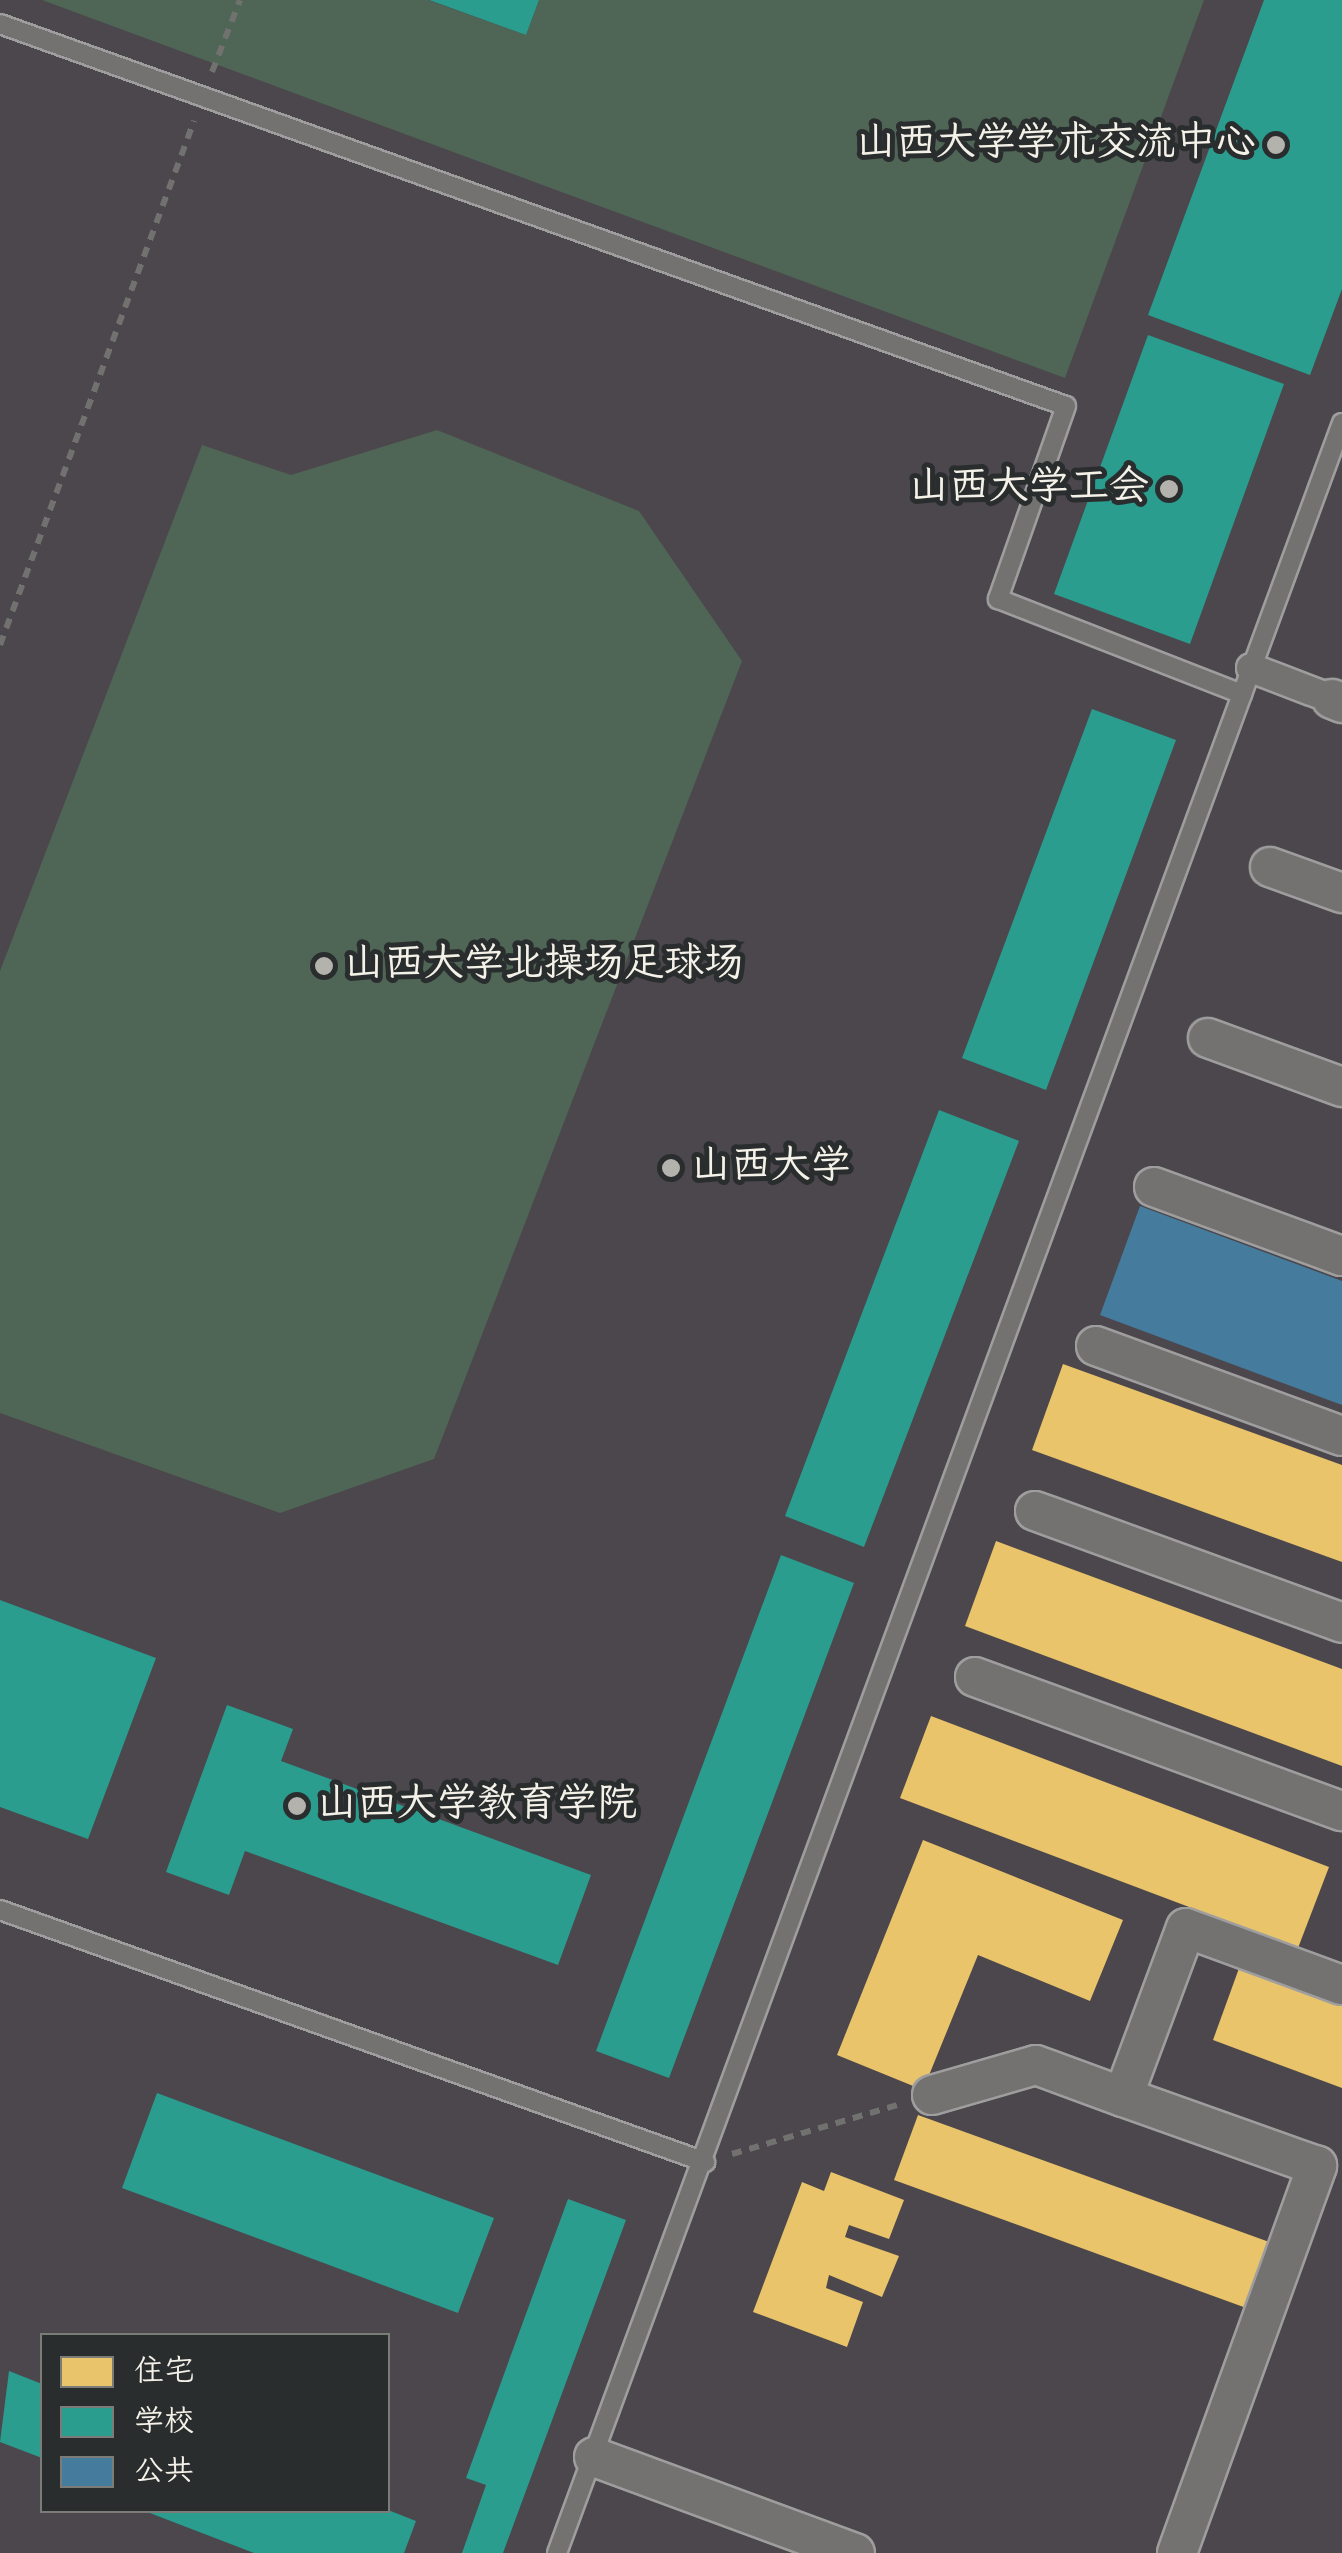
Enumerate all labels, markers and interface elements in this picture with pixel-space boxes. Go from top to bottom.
place label: 山西大学学术交流中心 [856,121,1256,169]
marker: 山西大学学术交流中心 [1265,134,1287,156]
place label: 山西大学工会 [909,465,1149,513]
marker: 山西大学工会 [1158,478,1180,500]
place label: 山西大学北操场足球场 [344,942,744,990]
marker: 山西大学北操场足球场 [313,955,335,977]
place label: 山西大学 [691,1144,851,1192]
marker: 山西大学 [660,1157,682,1179]
place label: 山西大学教育学院 [317,1782,637,1830]
marker: 山西大学教育学院 [286,1795,308,1817]
legend [40,2333,390,2513]
text: 住宅 [134,2351,194,2395]
text: 学校 [134,2401,194,2445]
text: 公共 [134,2451,194,2495]

